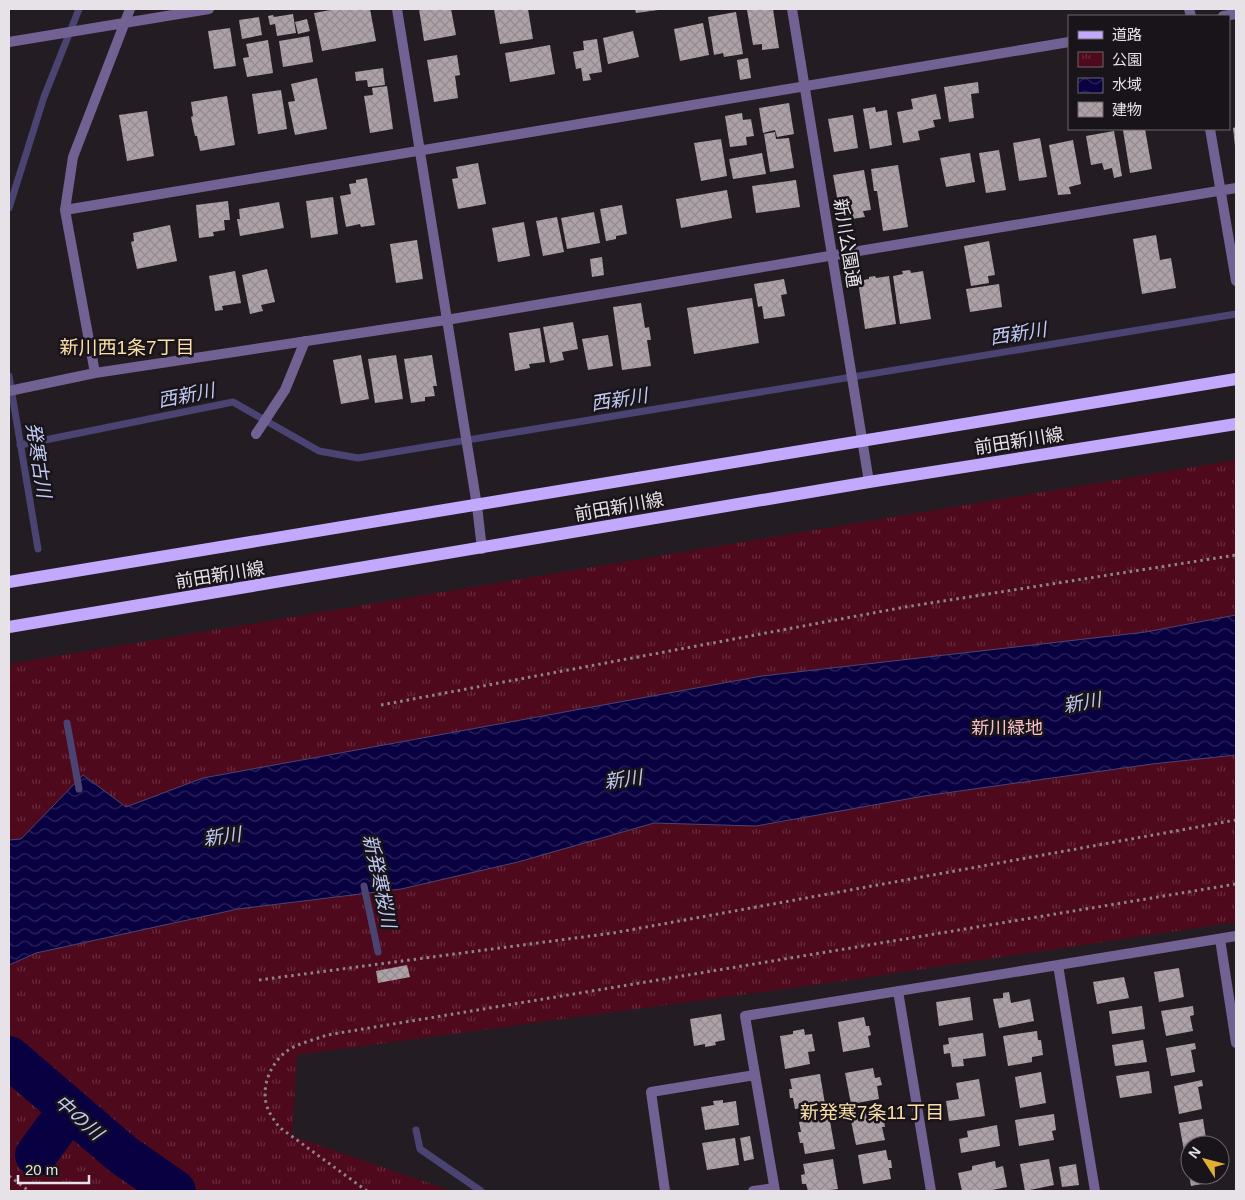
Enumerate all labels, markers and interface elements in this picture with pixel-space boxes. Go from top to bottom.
legend [1068,15,1230,130]
text: 道路 [1112,26,1142,43]
text: 公園 [1112,51,1142,68]
text: 水域 [1112,76,1142,93]
text: 建物 [1112,101,1142,118]
street label: 新川公園通 [830,197,864,289]
water label: 西新川 [988,318,1050,348]
district label: 新川西1条7丁目 [59,337,195,358]
water label: 西新川 [156,379,218,411]
water label: 西新川 [589,384,651,414]
water label: 発寒古川 [22,421,55,501]
street label: 前田新川線 [973,424,1065,458]
street label: 前田新川線 [573,489,665,525]
street label: 前田新川線 [174,558,266,592]
water label: 新川 [1062,689,1105,716]
park label: 新川緑地 [971,718,1043,738]
water label: 新川 [603,766,645,793]
water label: 新川 [202,823,244,850]
water label: 新発寒桜川 [359,832,400,932]
water label: 中の川 [50,1091,109,1145]
district label: 新発寒7条11丁目 [800,1102,944,1123]
north arrow [1180,1135,1230,1185]
text: N [1185,1144,1204,1161]
scale bar [18,1152,89,1184]
text: 20 m [25,1161,58,1178]

